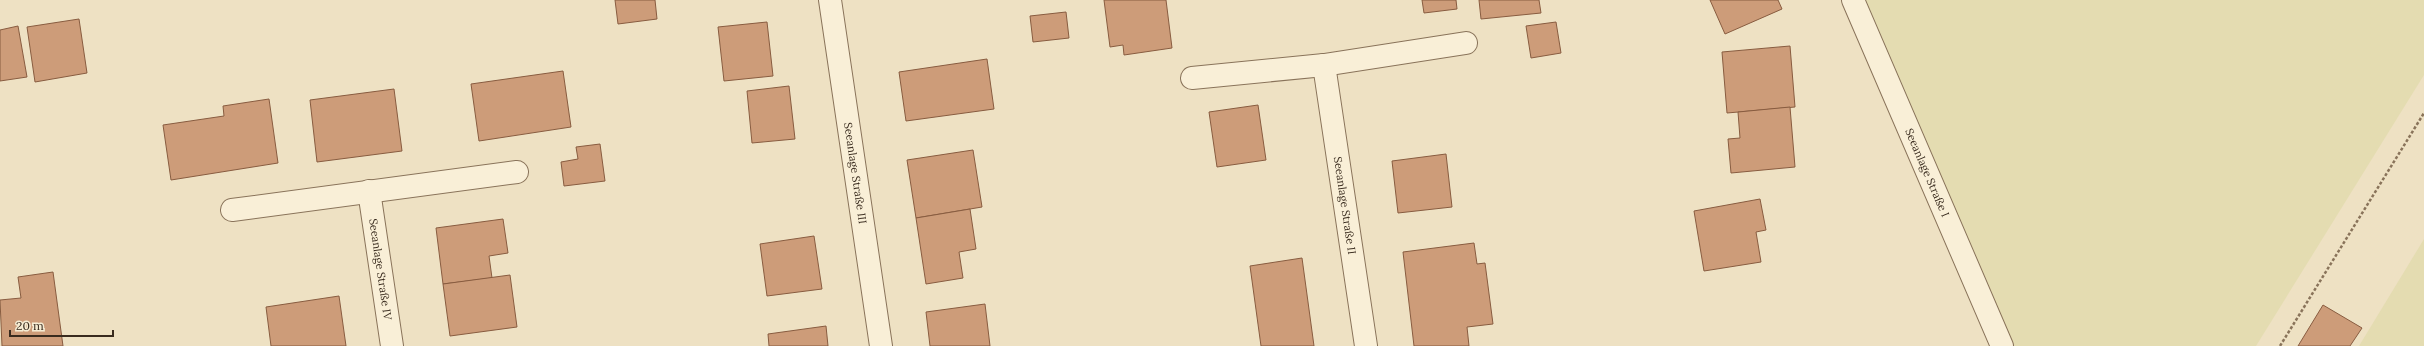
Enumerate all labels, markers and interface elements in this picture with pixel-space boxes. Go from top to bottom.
street label: Seeanlage Straße III [841,121,870,225]
street label: Seeanlage Straße I [1902,126,1953,219]
street label: Seeanlage Straße II [1331,156,1359,256]
street label: Seeanlage Straße IV [366,218,395,322]
scale bar [10,312,113,338]
text: 20 m [16,318,44,333]

